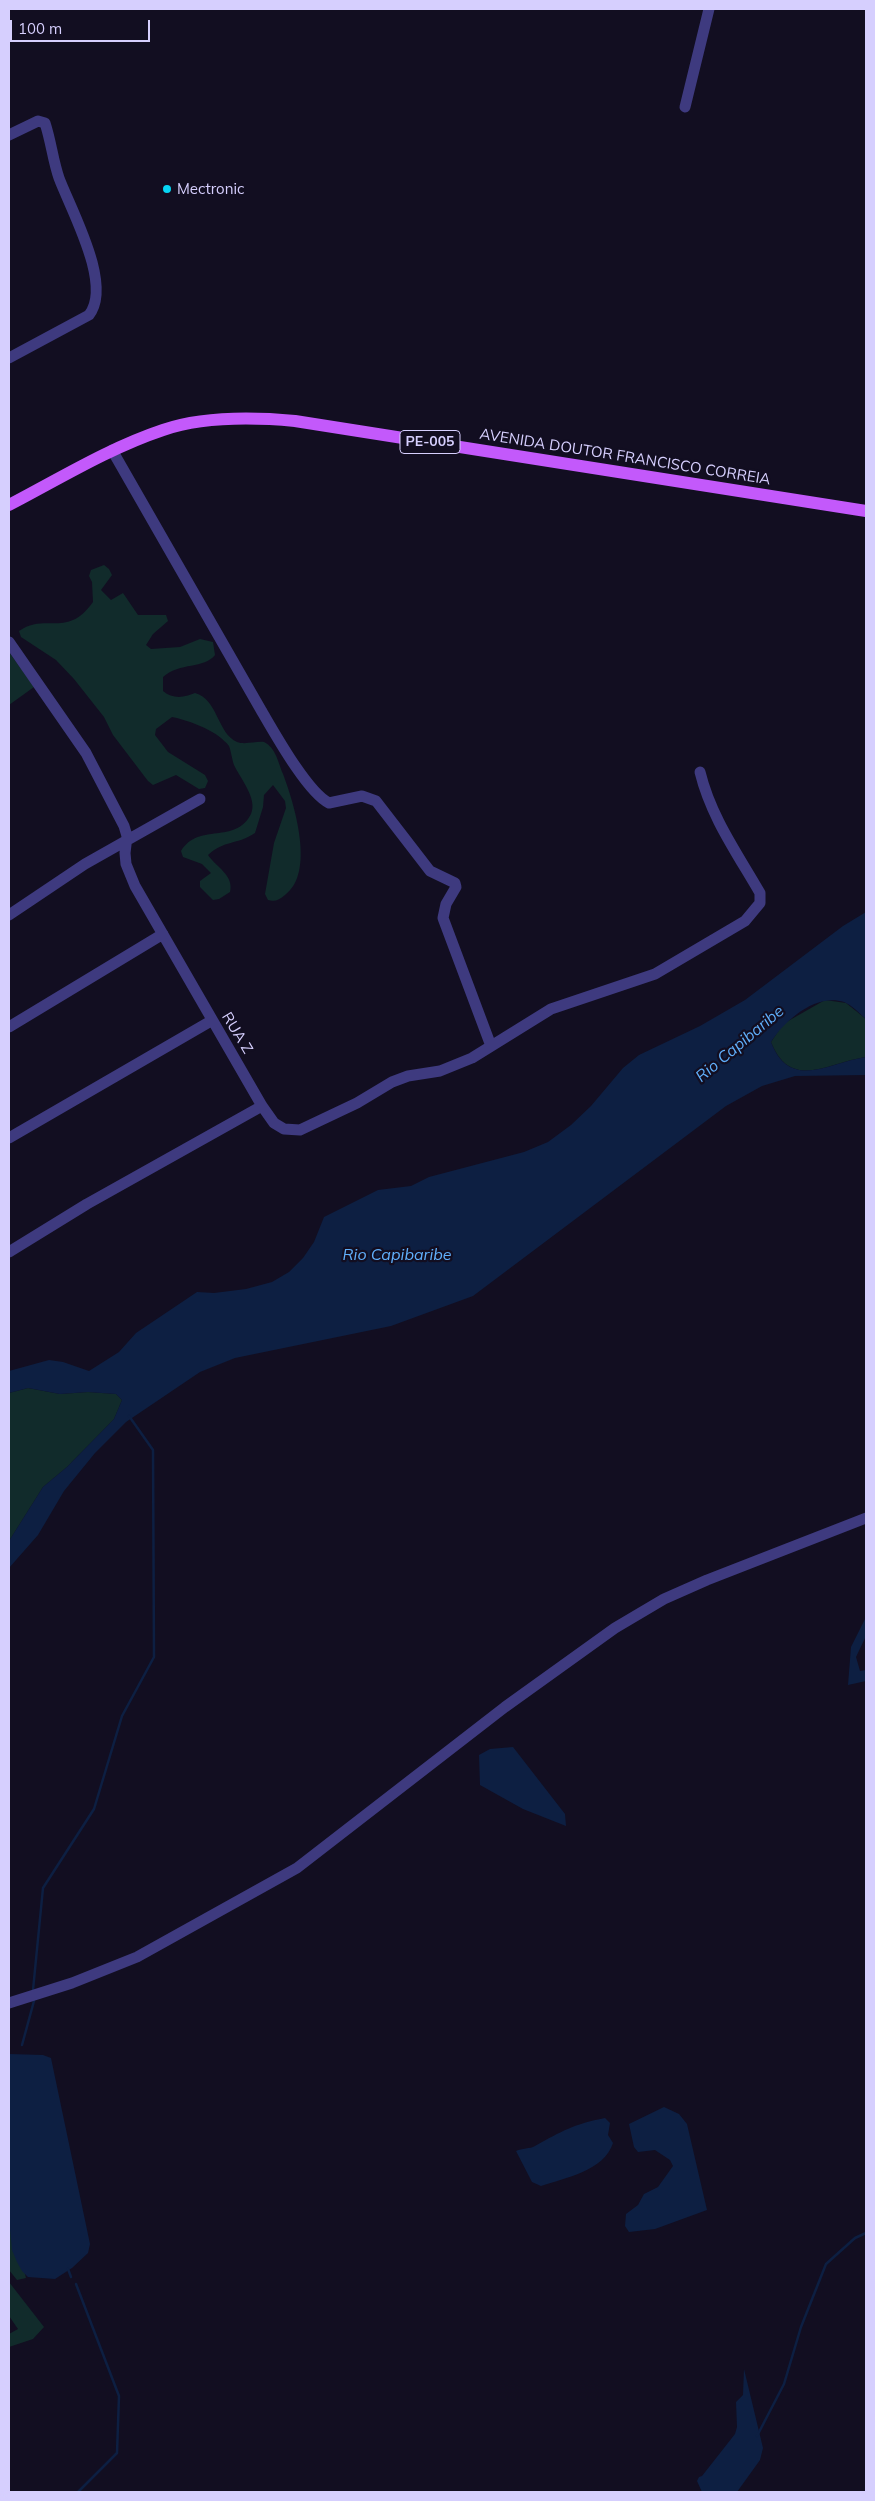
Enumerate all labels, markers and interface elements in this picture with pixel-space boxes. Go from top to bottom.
scale bar [12,10,152,42]
text: 100 m [18,19,62,38]
place label: Mectronic [177,180,244,198]
marker: Mectronic [161,183,173,195]
street label: AVENIDA DOUTOR FRANCISCO CORREIA [478,425,772,489]
road number: PE-005 [400,431,460,454]
water label: Rio Capibaribe [692,1002,788,1086]
street label: RUA Z [218,1009,256,1057]
water label: Rio Capibaribe [342,1245,452,1265]

